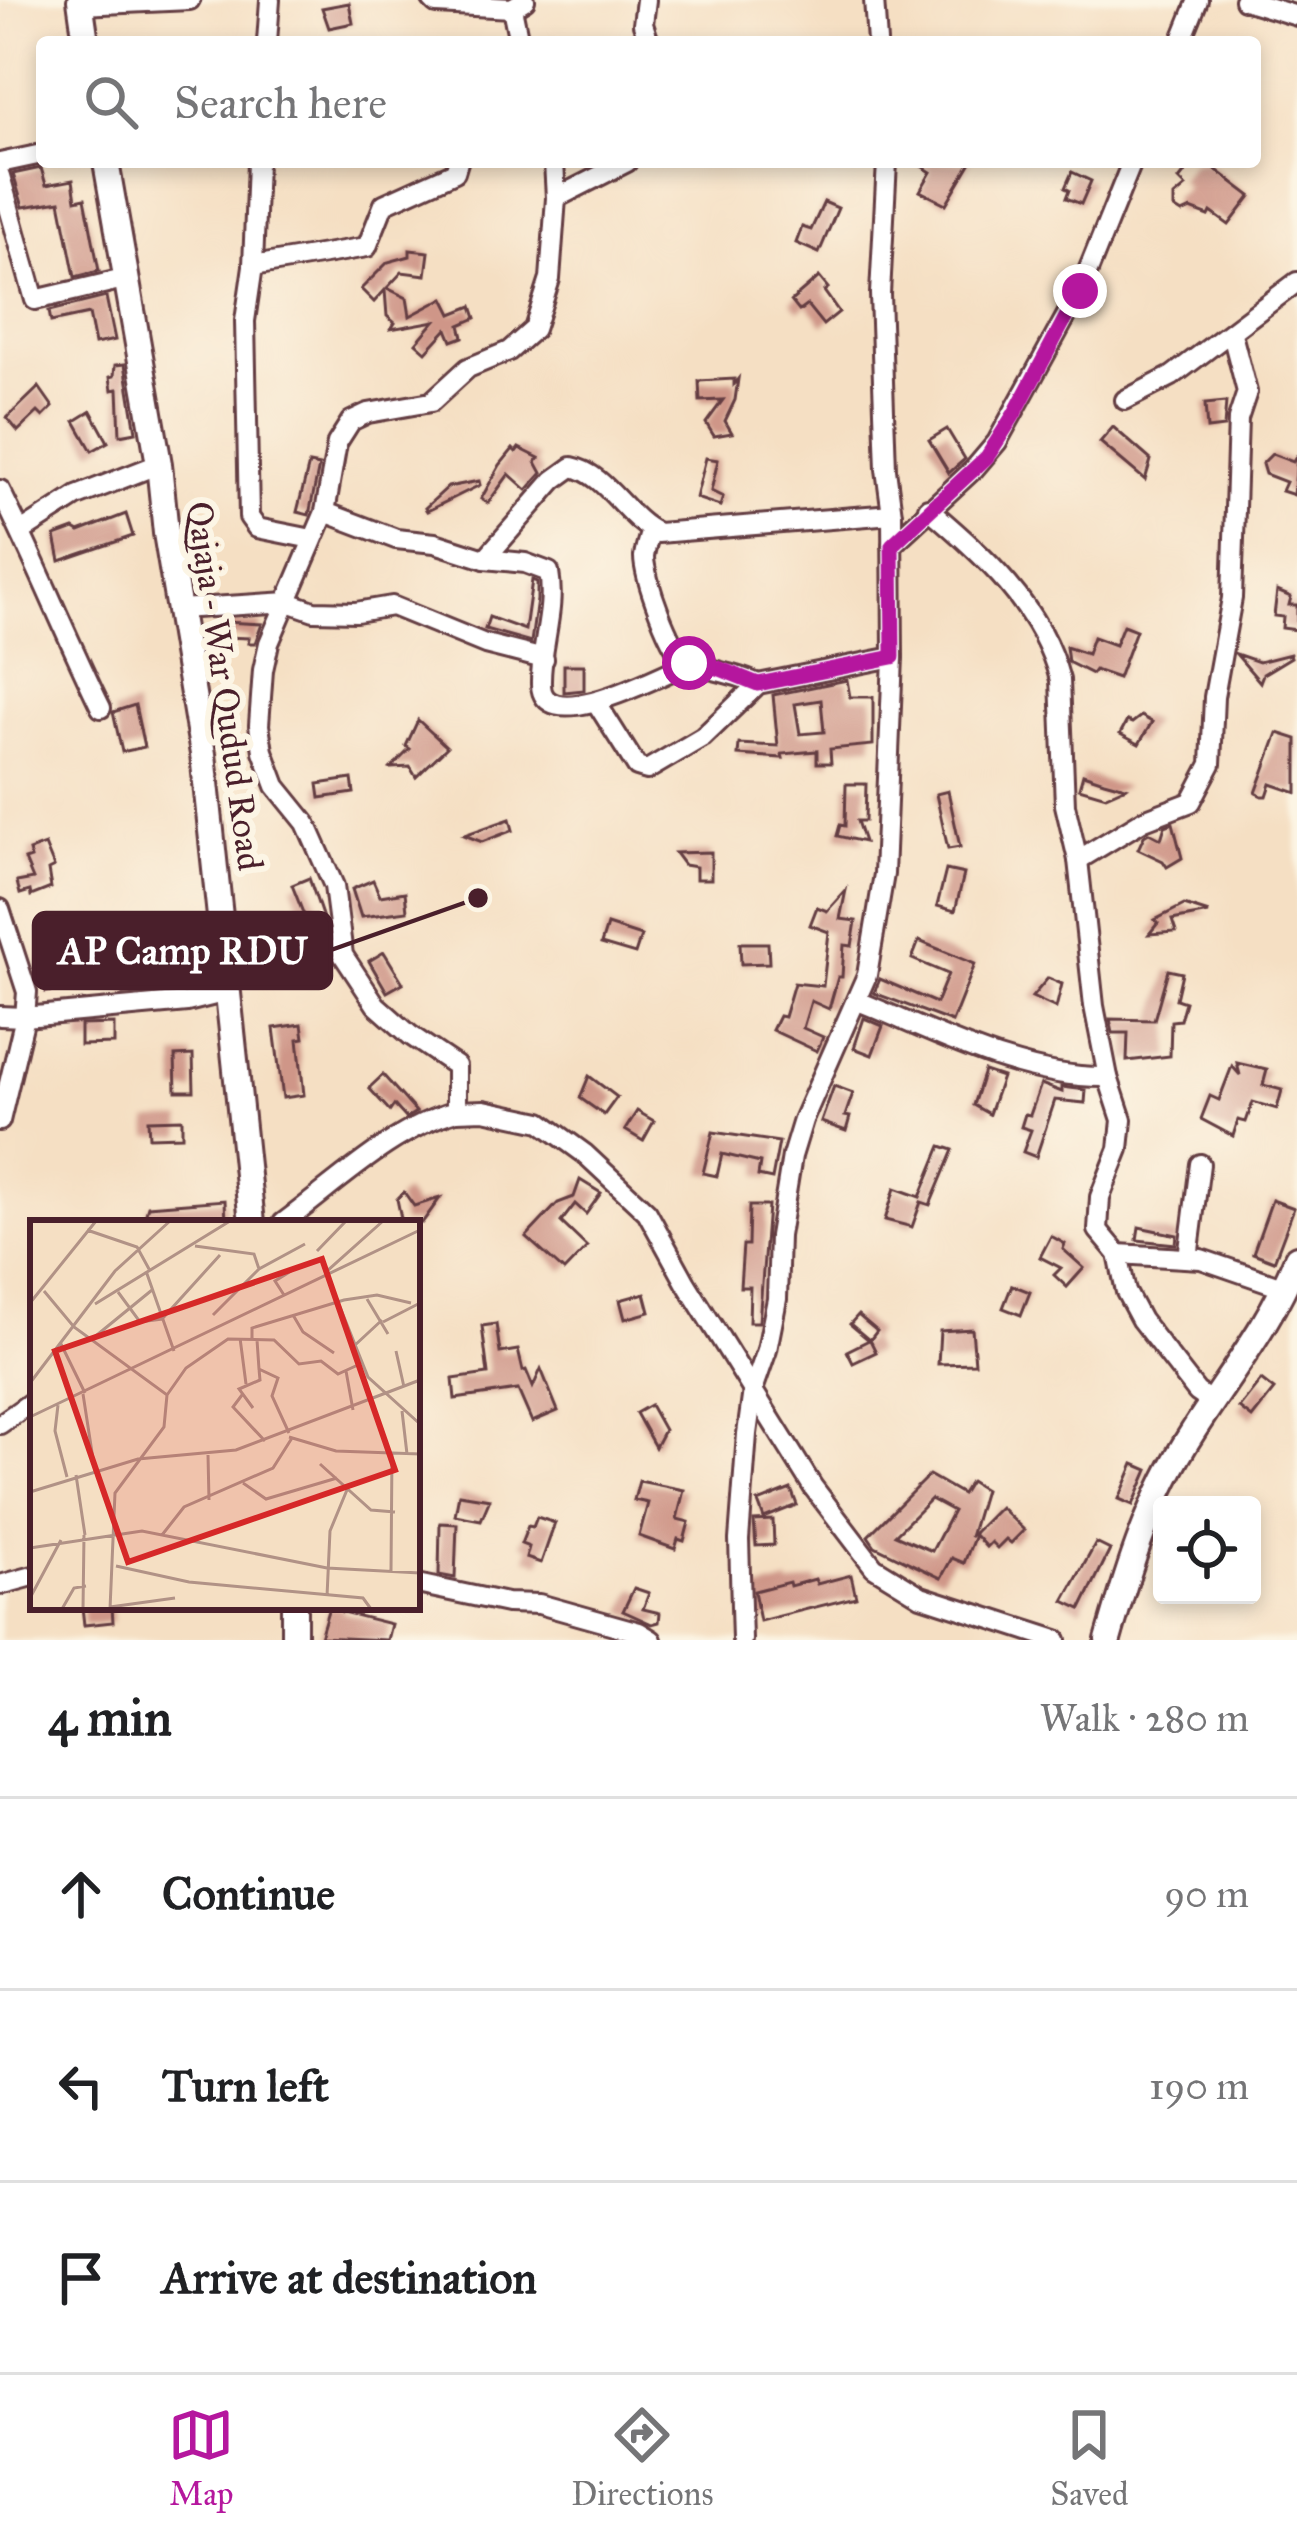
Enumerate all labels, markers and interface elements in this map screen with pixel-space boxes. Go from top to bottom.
search box [36,36,1261,168]
icon: search [78,69,144,135]
text: Search here [174,75,387,130]
route end [1053,264,1107,318]
street label: Qajaja - War Qudud Road [177,499,273,873]
route start [662,636,716,690]
callout: AP Camp RDU [34,913,331,988]
text: AP Camp RDU [56,927,309,975]
inset map [30,1220,420,1610]
map controls [1153,1496,1261,1604]
button: locate [1153,1496,1261,1604]
text: 4 min [48,1687,172,1749]
text: Walk · 280 m [1040,1694,1249,1742]
icon: ahead [48,1861,114,1927]
text: Continue [162,1866,335,1921]
text: 90 m [1164,1870,1249,1918]
icon: left [48,2053,114,2119]
text: Turn left [162,2058,329,2113]
text: 190 m [1149,2062,1249,2110]
icon: arrive [48,2245,114,2311]
text: Arrive at destination [162,2250,537,2305]
tab: Map [168,2402,234,2514]
tab: Directions [571,2402,713,2514]
tab: Saved [1050,2402,1129,2514]

